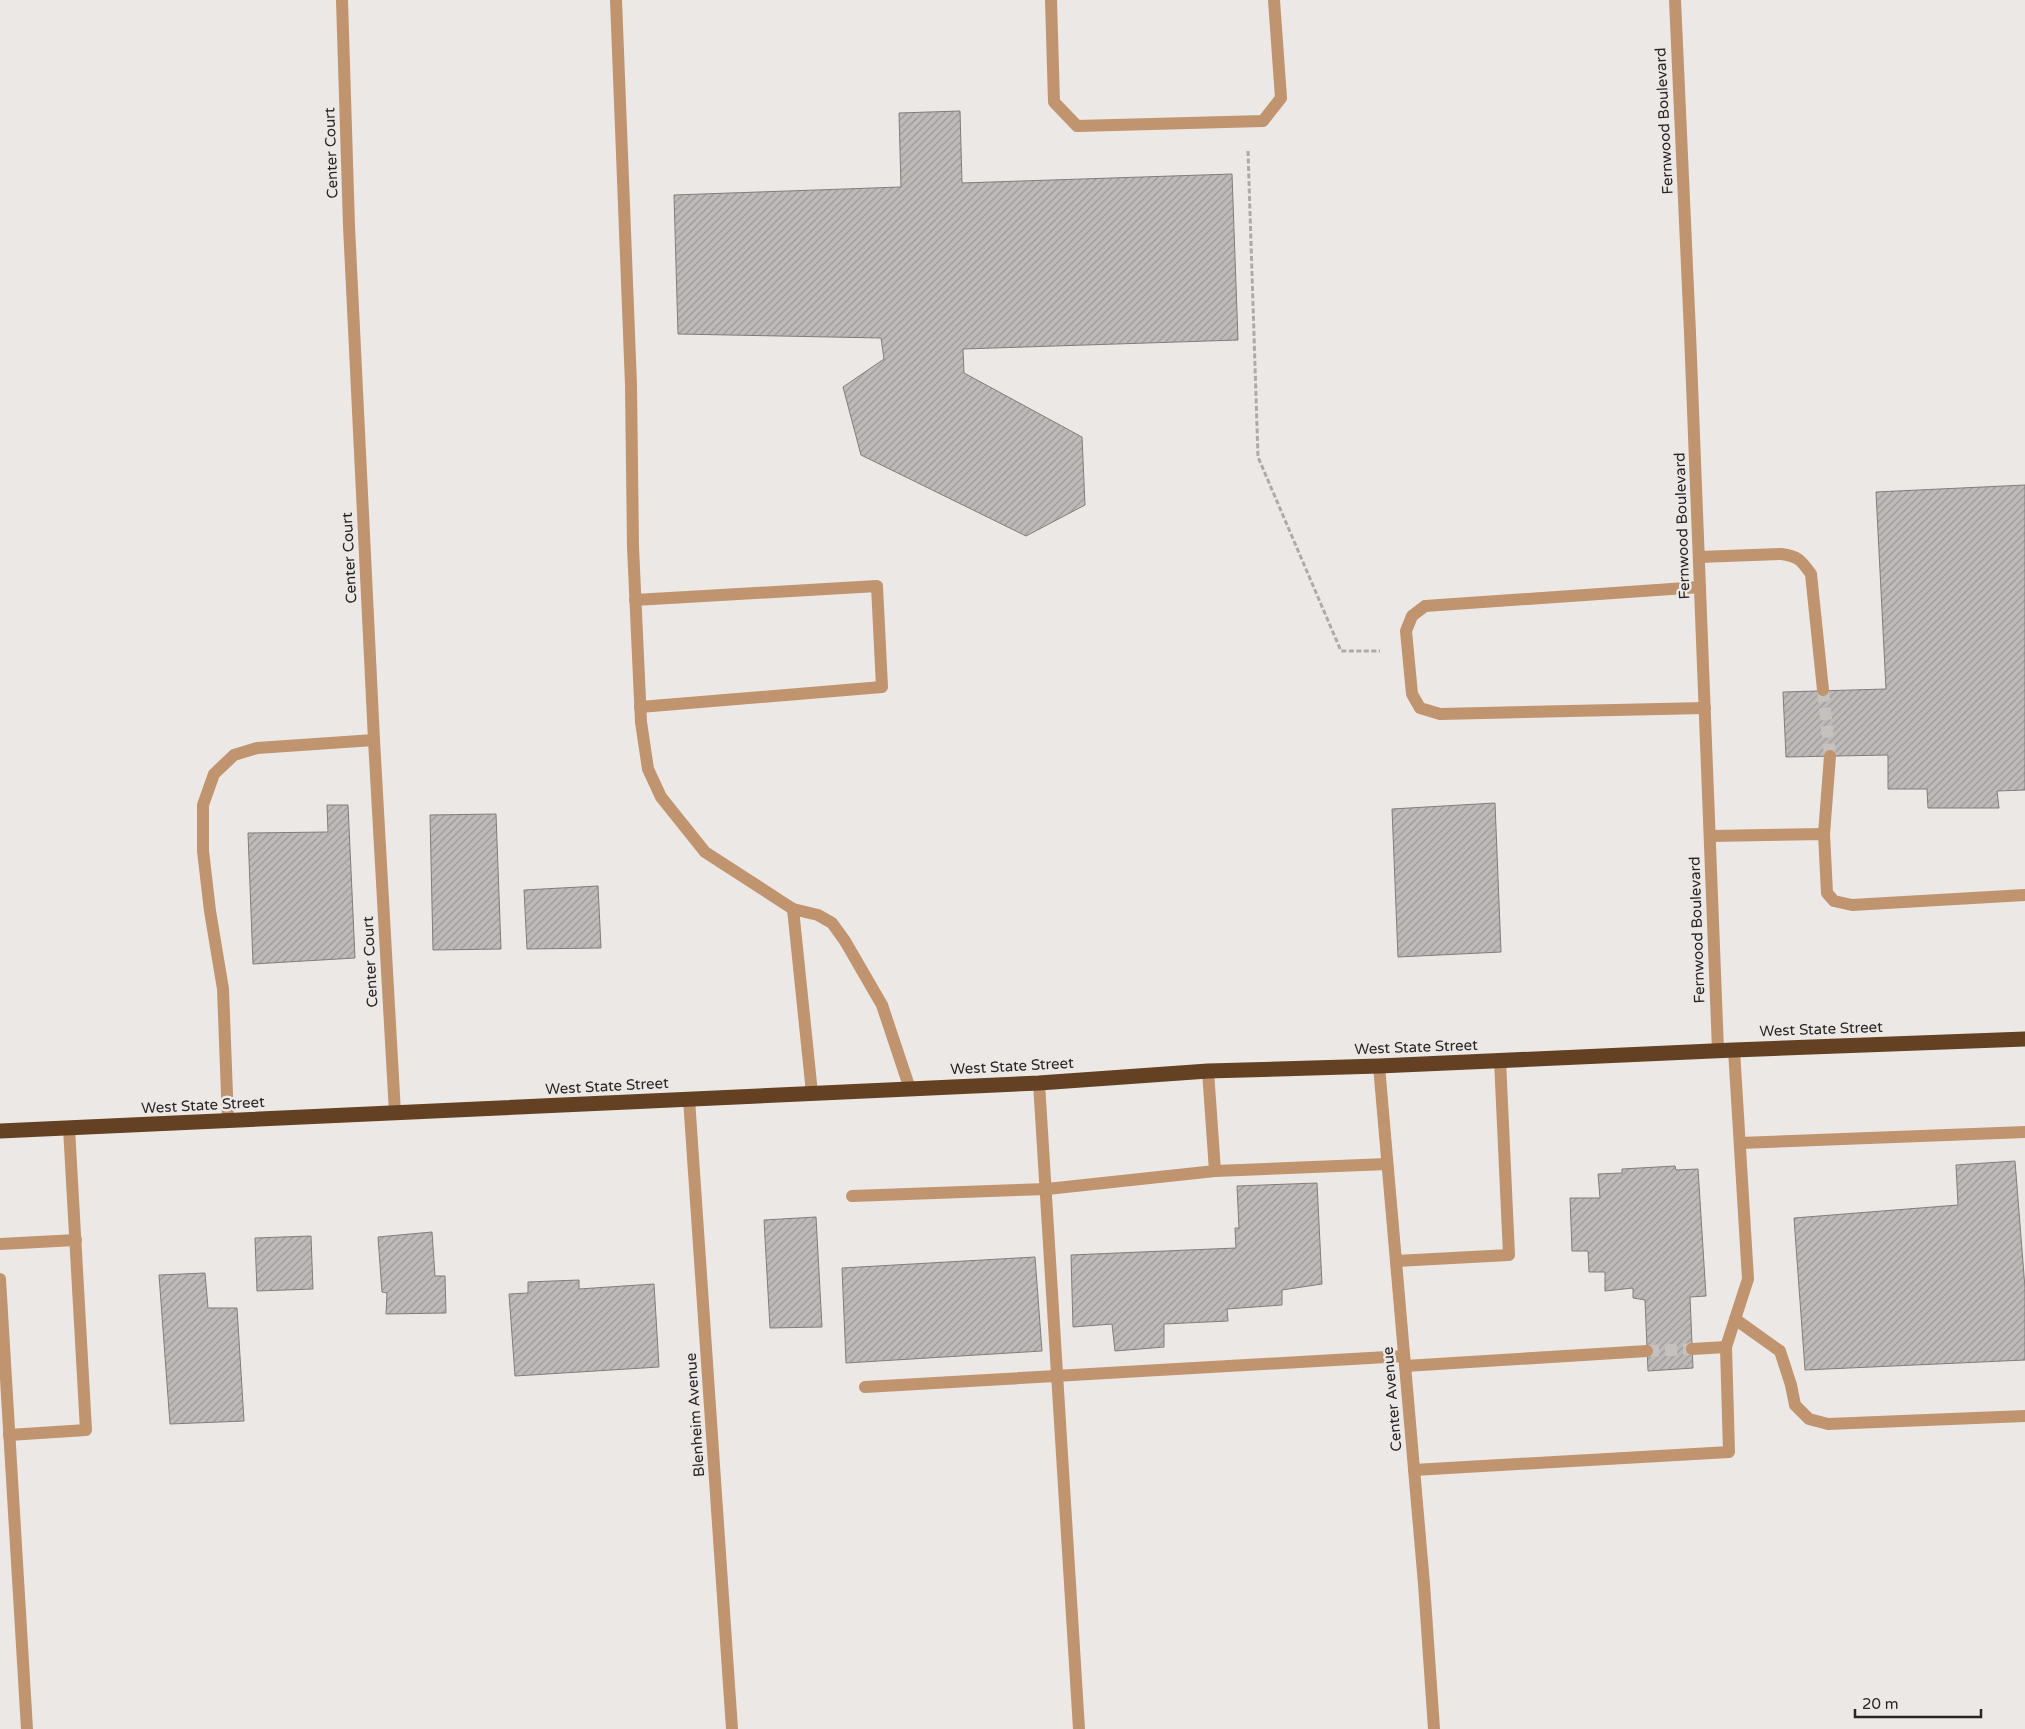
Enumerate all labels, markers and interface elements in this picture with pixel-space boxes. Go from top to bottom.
street label: Fernwood Boulevard [1651,47,1677,195]
street label: Center Court [320,107,342,199]
street label: Fernwood Boulevard [1670,452,1694,600]
street label: Center Court [338,512,360,604]
street label: Fernwood Boulevard [1685,856,1709,1004]
street label: Center Court [359,916,381,1008]
street label: West State Street [1759,1018,1883,1040]
street label: West State Street [1354,1036,1478,1058]
street label: West State Street [950,1054,1074,1078]
street label: West State Street [545,1074,669,1098]
street label: West State Street [141,1093,265,1117]
street label: Center Avenue [1378,1346,1406,1452]
street label: Blenheim Avenue [682,1352,708,1478]
scale bar [1855,1686,1981,1718]
text: 20 m [1862,1695,1899,1713]

